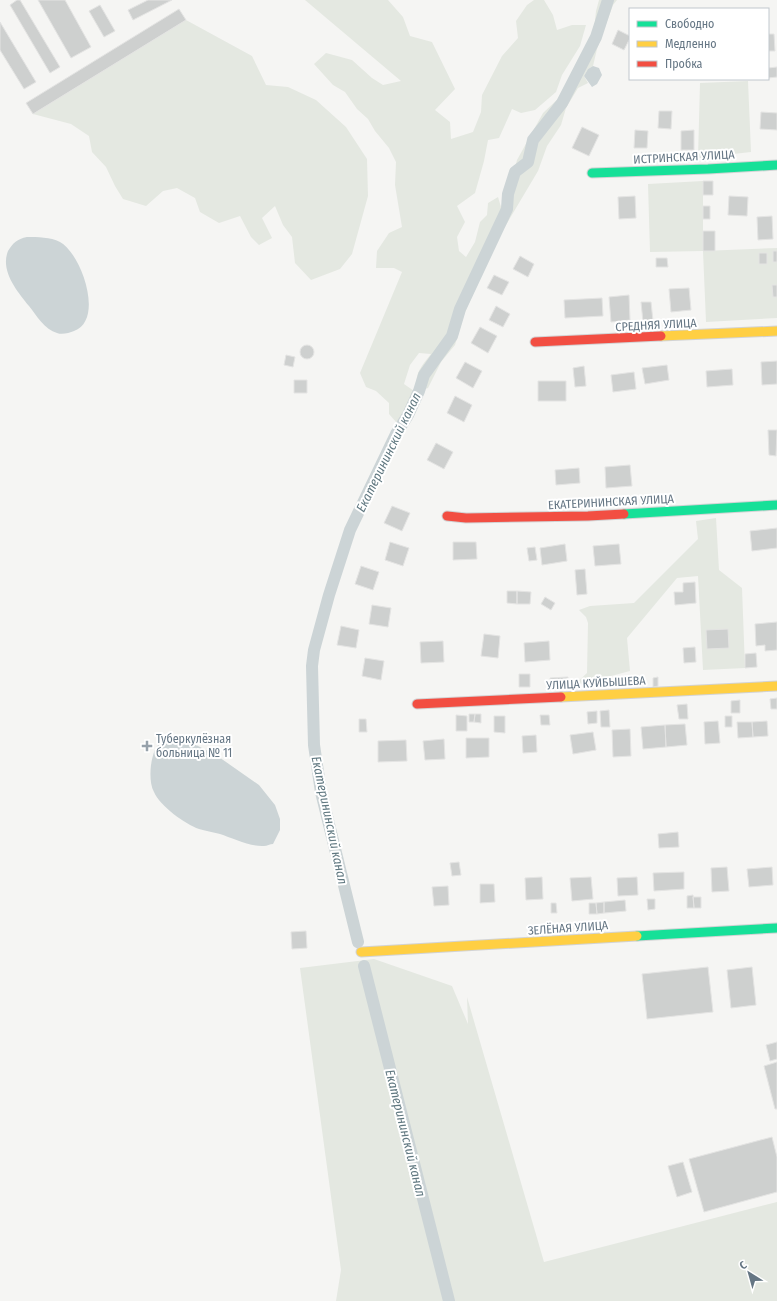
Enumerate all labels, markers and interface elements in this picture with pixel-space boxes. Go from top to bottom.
legend [629,8,769,80]
text: Свободно [665,17,714,31]
text: Медленно [665,37,717,51]
text: Пробка [665,57,703,71]
street label: ИСТРИНСКАЯ УЛИЦА [633,147,736,167]
street label: СРЕДНЯЯ УЛИЦА [615,316,698,334]
water label: Екатерининский канал [353,390,424,514]
street label: ЕКАТЕРИНИНСКАЯ УЛИЦА [548,492,675,512]
street label: УЛИЦА КУЙБЫШЕВА [545,672,647,693]
place label: Туберкулёзная больница № 11 [156,732,232,760]
marker: Туберкулёзная больница № 11 [141,740,153,752]
water label: Екатерининский канал [309,755,350,886]
street label: ЗЕЛЁНАЯ УЛИЦА [527,917,609,938]
water label: Екатерининский канал [382,1068,429,1199]
north arrow [729,1253,769,1293]
text: С [737,1258,750,1272]

